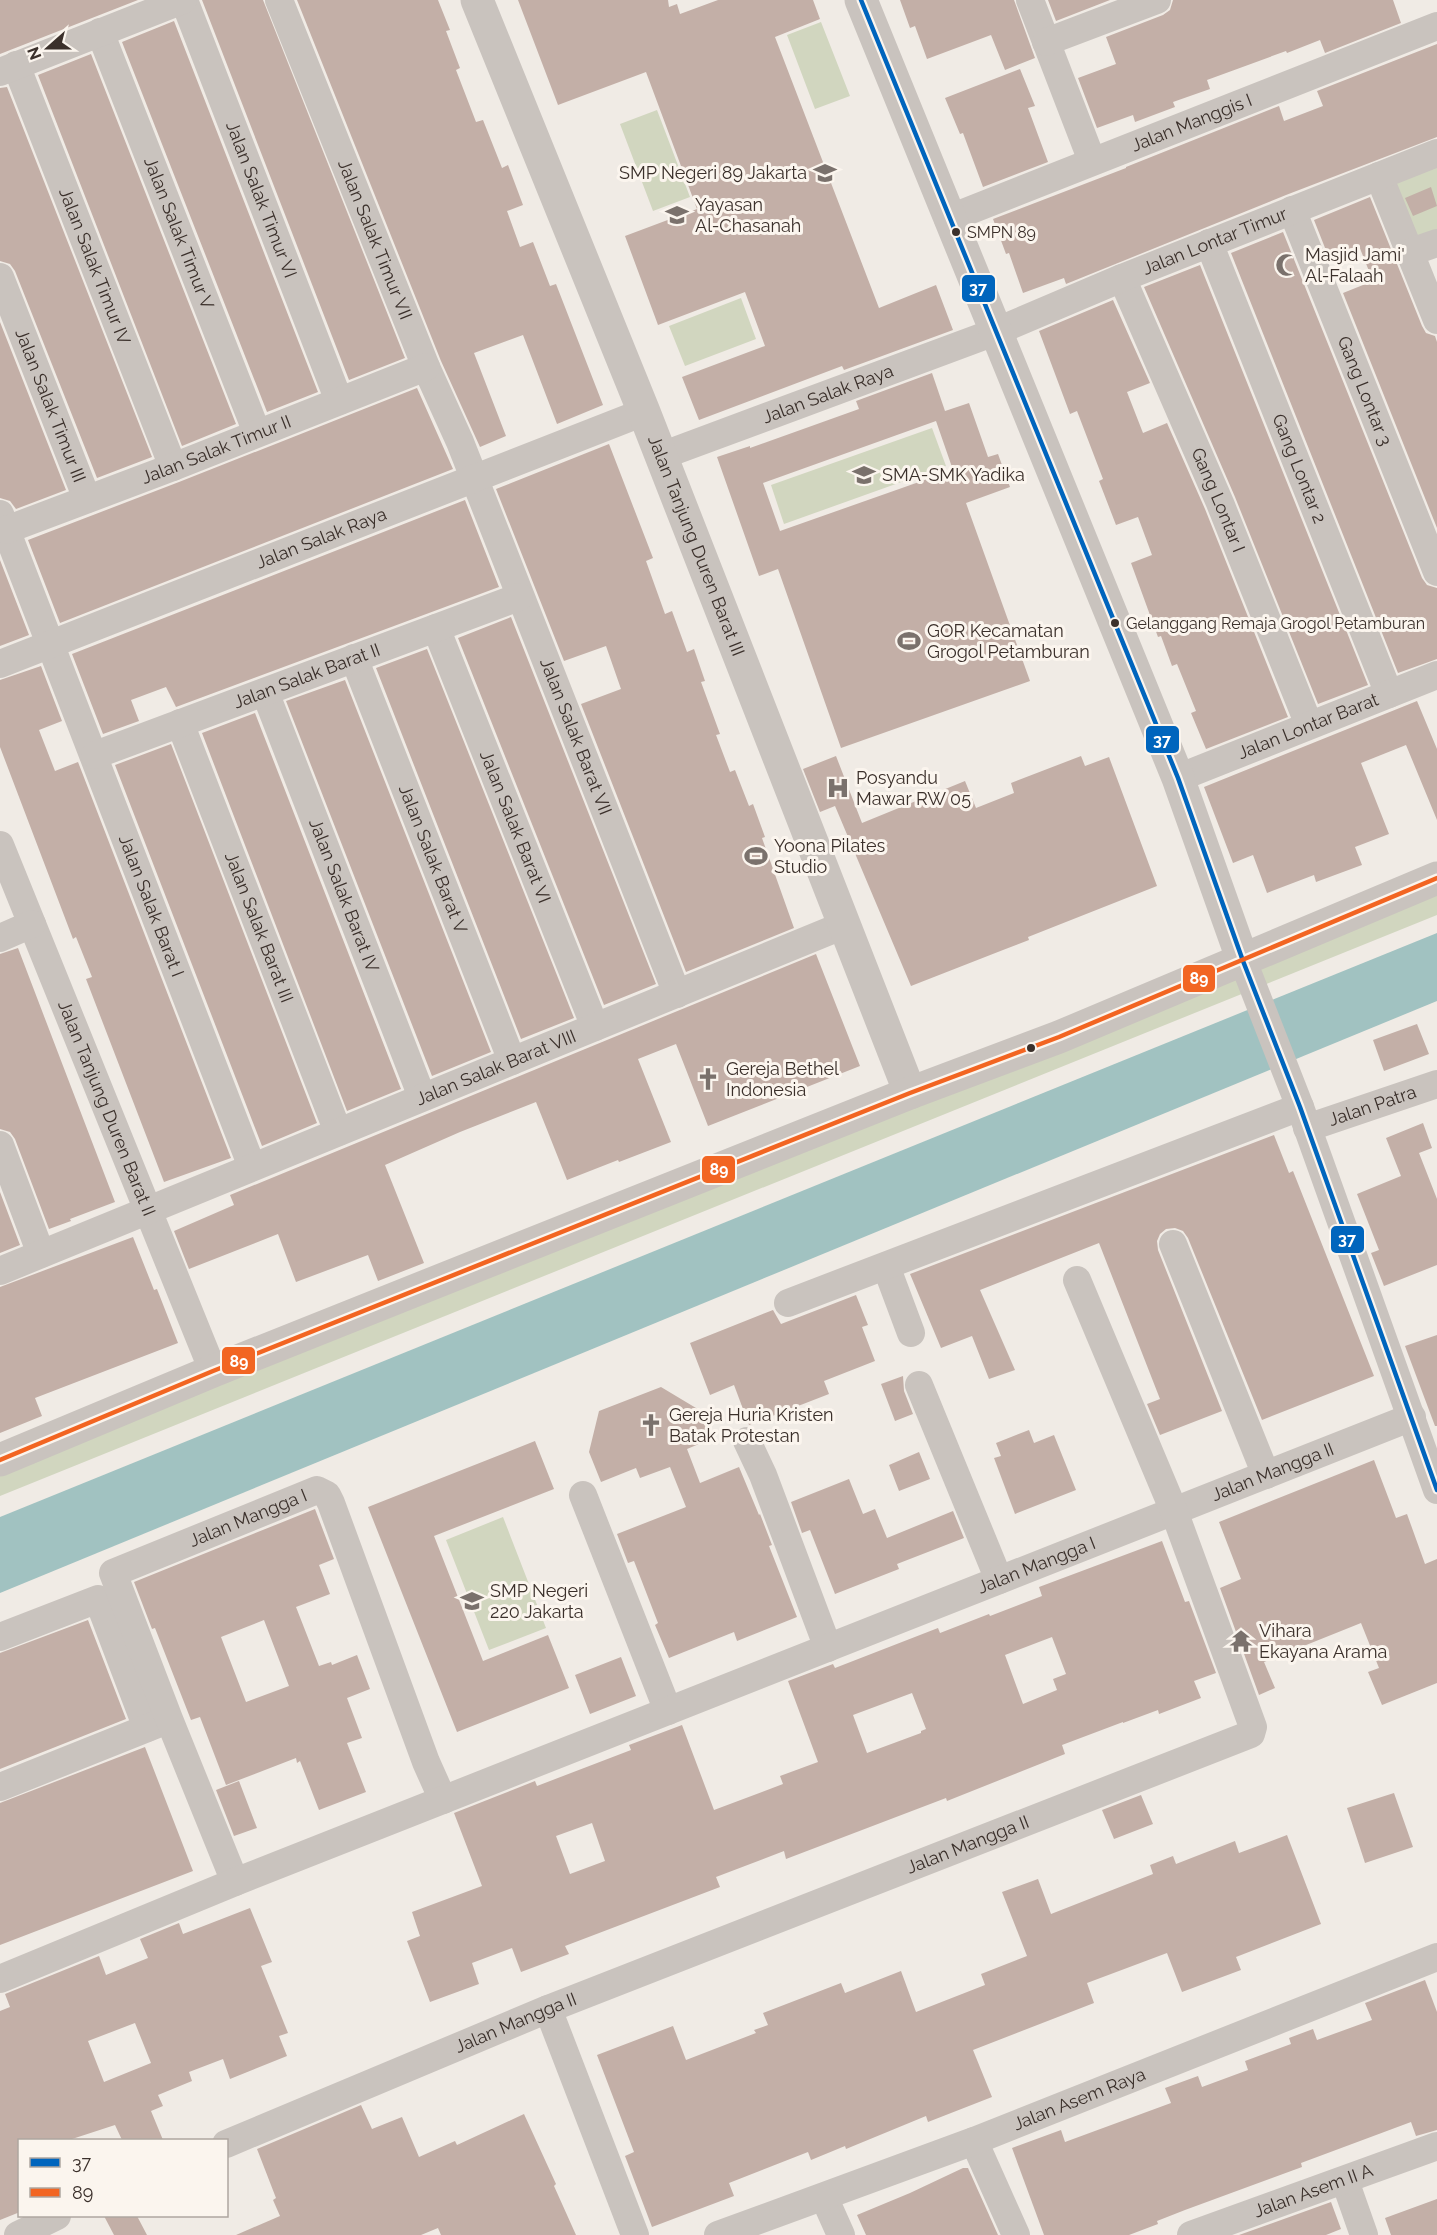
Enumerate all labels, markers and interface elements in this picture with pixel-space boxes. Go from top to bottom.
north arrow [18,18,78,78]
text: N [23,44,46,62]
street label: Jalan Manggis I [1128,89,1255,156]
street label: Jalan Salak Timur VI [222,118,301,281]
street label: Jalan Salak Timur V [140,154,218,312]
street label: Jalan Salak Timur VII [334,156,417,322]
school or university icon: SMP Negeri 89 Jakarta [812,160,838,186]
place label: SMP Negeri 89 Jakarta [619,162,807,183]
street label: Jalan Salak Timur IV [55,185,135,347]
place label: Yayasan Al-Chasanah [695,194,801,236]
school or university icon: Yayasan Al-Chasanah [664,202,690,228]
street label: Jalan Lontar Timur [1139,202,1291,279]
place label: SMPN 89 [967,223,1036,242]
marker: SMPN 89 [950,226,962,238]
place label: Masjid Jami' Al-Falaah [1305,244,1405,286]
mosque icon: Masjid Jami' Al-Falaah [1274,252,1300,278]
line badge: 37 [961,274,996,303]
text: 37 [969,279,987,298]
street label: Jalan Salak Timur III [11,325,90,485]
street label: Gang Lontar 3 [1334,333,1396,449]
street label: Jalan Salak Raya [759,360,896,427]
street label: Jalan Salak Timur II [138,410,294,488]
street label: Gang Lontar 2 [1268,411,1331,526]
street label: Jalan Tanjung Duren Barat III [644,432,749,659]
street label: Gang Lontar I [1187,445,1250,555]
school or university icon: SMA-SMK Yadika [851,462,877,488]
place label: SMA-SMK Yadika [882,464,1025,485]
street label: Jalan Salak Raya [253,503,389,573]
place label: Gelanggang Remaja Grogol Petamburan [1126,614,1425,633]
marker: Gelanggang Remaja Grogol Petamburan [1109,617,1121,629]
place label: GOR Kecamatan Grogol Petamburan [927,620,1090,662]
sports icon: GOR Kecamatan Grogol Petamburan [896,628,922,654]
street label: Jalan Salak Barat II [230,639,383,713]
street label: Jalan Salak Barat VII [536,655,616,818]
street label: Jalan Lontar Barat [1234,688,1381,763]
line badge: 37 [1145,725,1180,754]
text: 37 [1153,731,1171,750]
street label: Jalan Salak Barat VI [476,747,555,906]
place label: Posyandu Mawar RW 05 [856,767,971,809]
hospital icon: Posyandu Mawar RW 05 [825,775,851,801]
street label: Jalan Salak Barat V [395,782,472,936]
street label: Jalan Salak Barat IV [305,815,383,975]
street label: Jalan Salak Barat I [115,832,189,980]
place label: Yoona Pilates Studio [774,835,886,877]
sports icon: Yoona Pilates Studio [743,843,769,869]
street label: Jalan Salak Barat III [221,849,298,1005]
line badge: 89 [1182,964,1216,993]
text: 89 [1189,969,1209,988]
street label: Jalan Tanjung Duren Barat II [54,997,160,1219]
street label: Jalan Salak Barat VIII [413,1025,579,1109]
unlabelled marker [1025,1042,1037,1054]
place label: Gereja Bethel Indonesia [726,1058,839,1100]
church icon: Gereja Bethel Indonesia [695,1066,721,1092]
street label: Jalan Patra [1326,1081,1419,1130]
line badge: 89 [701,1155,736,1184]
text: 89 [709,1160,729,1179]
line badge: 37 [1330,1225,1365,1254]
text: 37 [1338,1230,1356,1249]
line badge: 89 [221,1346,256,1375]
text: 89 [229,1352,249,1371]
place label: Gereja Huria Kristen Batak Protestan [669,1404,834,1446]
church icon: Gereja Huria Kristen Batak Protestan [638,1412,664,1438]
street label: Jalan Mangga II [1208,1438,1337,1505]
street label: Jalan Mangga I [186,1484,310,1551]
street label: Jalan Mangga I [974,1532,1098,1598]
place label: SMP Negeri 220 Jakarta [490,1580,588,1622]
school or university icon: SMP Negeri 220 Jakarta [459,1588,485,1614]
place label: Vihara Ekayana Arama [1259,1620,1387,1662]
temple icon: Vihara Ekayana Arama [1228,1628,1254,1654]
street label: Jalan Mangga II [903,1811,1032,1878]
street label: Jalan Mangga II [451,1988,579,2057]
street label: Jalan Asem Raya [1010,2063,1148,2134]
legend [18,2139,228,2217]
text: 37 [72,2152,92,2173]
street label: Jalan Asem II A [1251,2159,1376,2221]
text: 89 [72,2182,93,2203]

